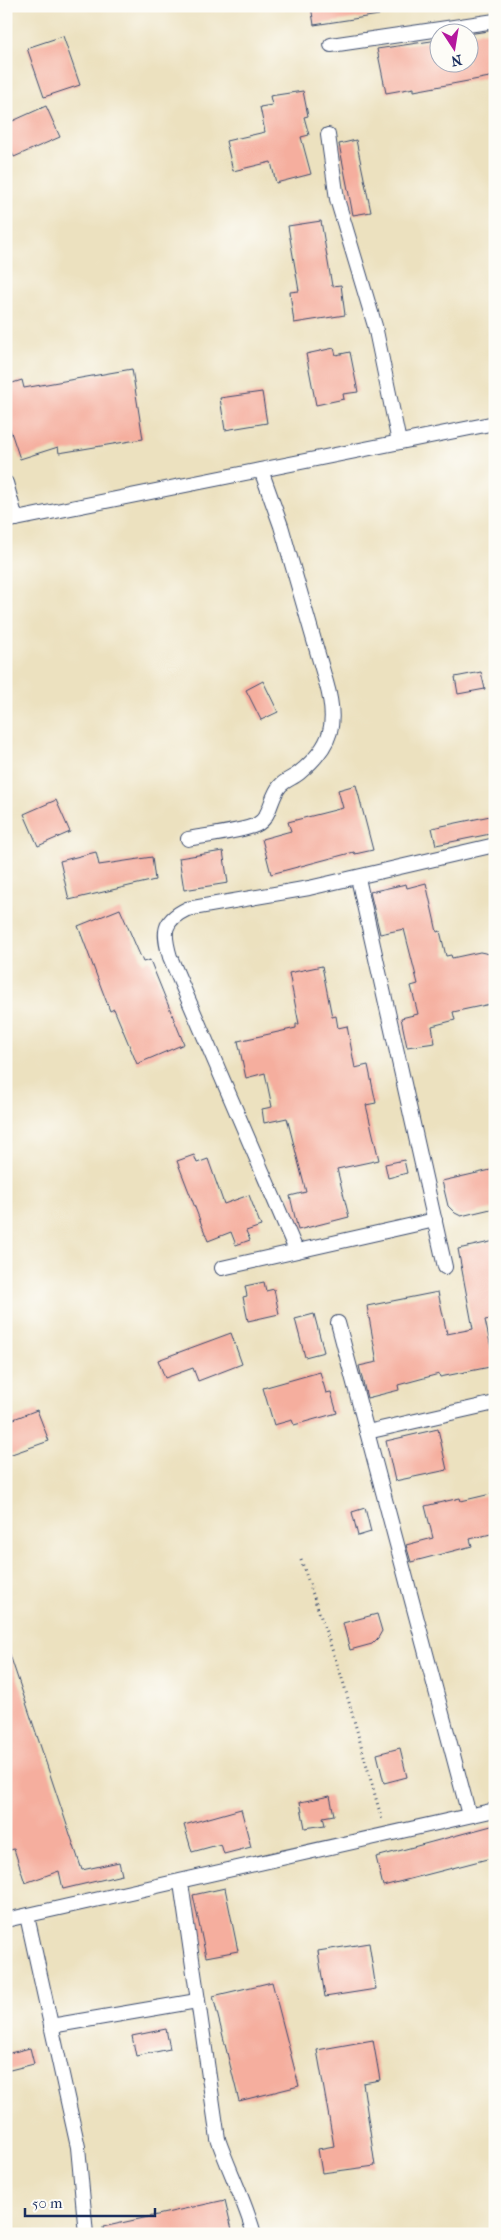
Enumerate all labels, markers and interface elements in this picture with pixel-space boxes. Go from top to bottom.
north arrow [428,22,478,72]
text: N [449,51,464,70]
scale bar [25,2185,155,2217]
text: 50 m [32,2194,63,2212]

